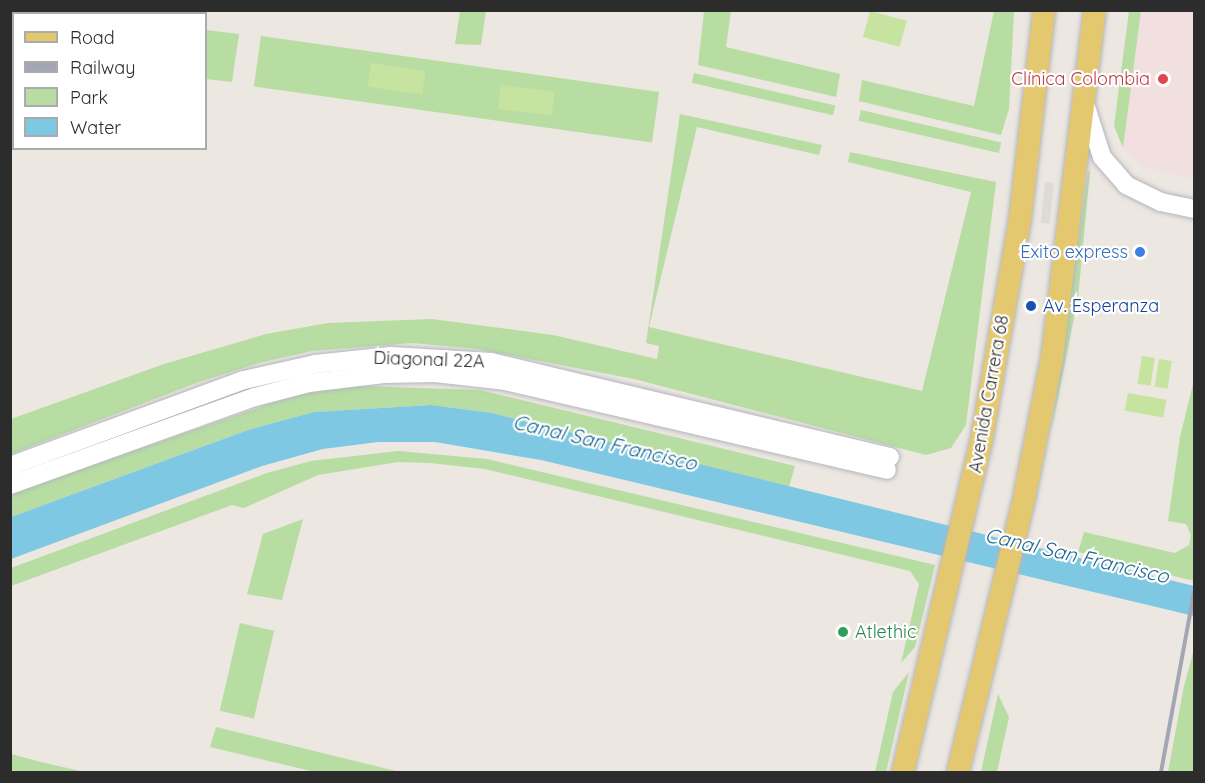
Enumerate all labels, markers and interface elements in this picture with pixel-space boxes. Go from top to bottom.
legend [12,12,207,150]
text: Road [70,26,115,49]
text: Railway [70,56,136,79]
place label: Clínica Colombia [1011,68,1150,90]
marker: Clínica Colombia [1154,70,1172,88]
text: Park [70,86,108,109]
text: Water [70,116,121,139]
place label: Exito express [1020,241,1128,263]
marker: Exito express [1133,245,1147,259]
place label: Av. Esperanza [1043,295,1159,317]
marker: Av. Esperanza [1024,299,1038,313]
street label: Avenida Carrera 68 [964,313,1014,475]
street label: Diagonal 22A [373,347,485,373]
water label: Canal San Francisco [511,409,699,475]
water label: Canal San Francisco [983,522,1171,588]
place label: Atlethic [855,621,916,643]
marker: Atlethic [836,625,850,639]

